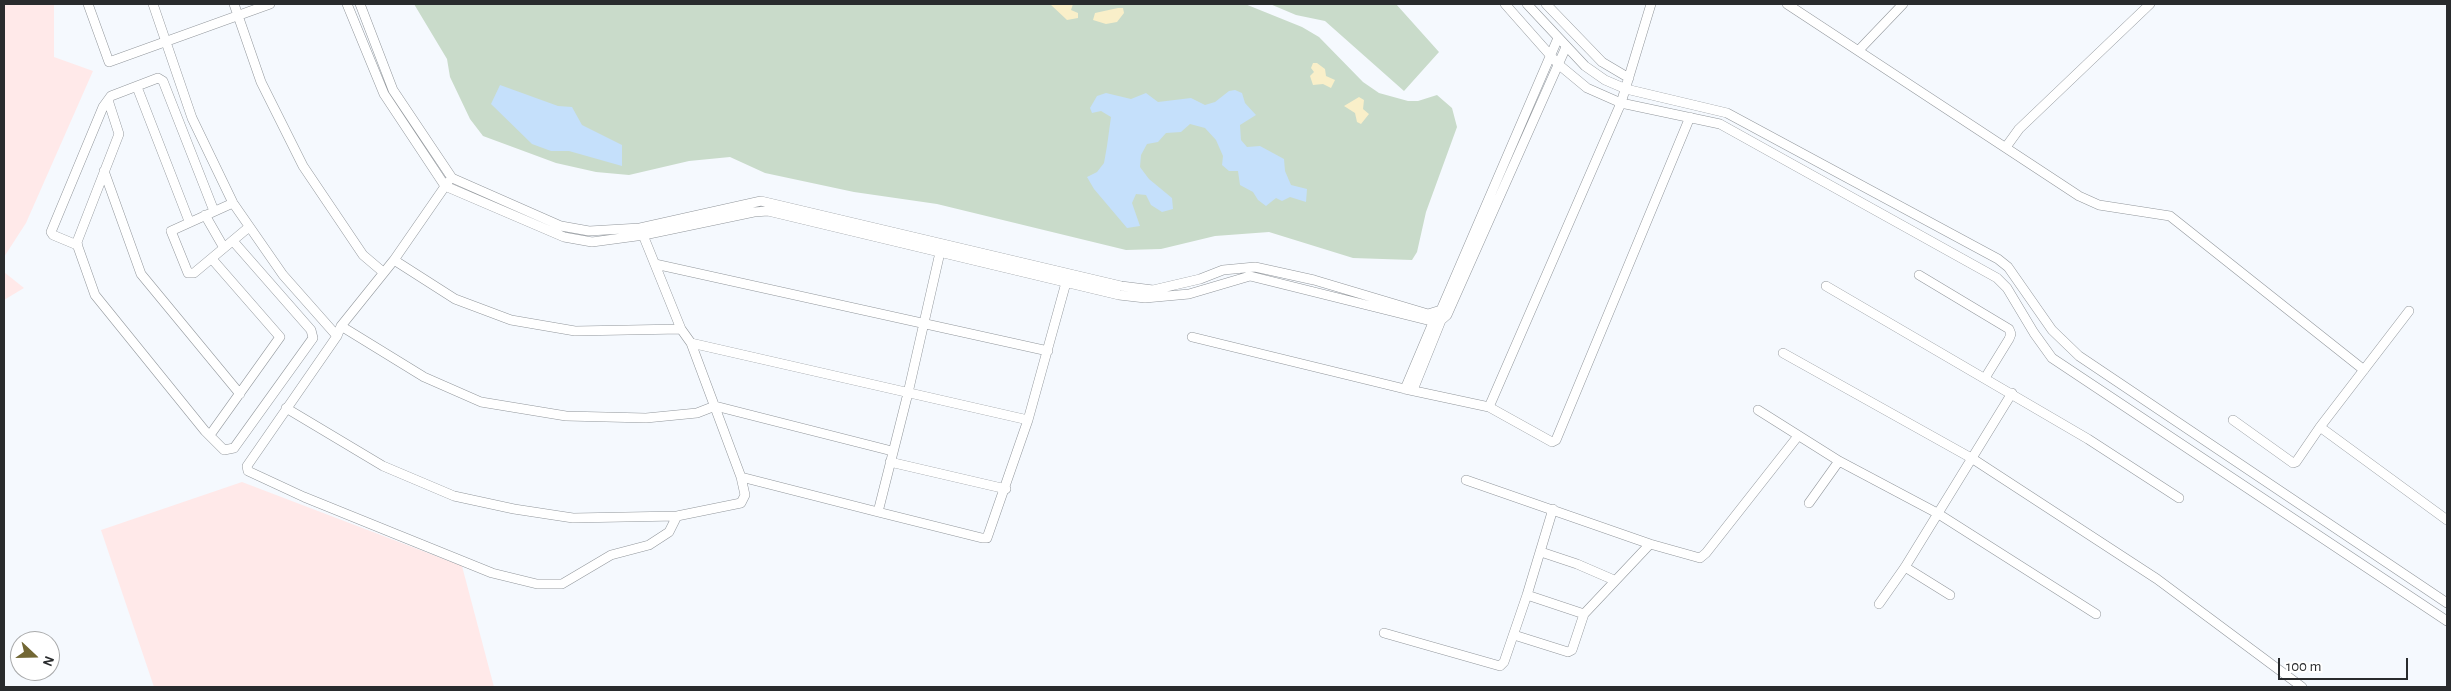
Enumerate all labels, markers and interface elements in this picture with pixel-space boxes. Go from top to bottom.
north arrow [10,631,60,681]
scale bar [2281,648,2411,680]
text: N [40,654,56,668]
text: 100 m [2286,659,2321,674]

